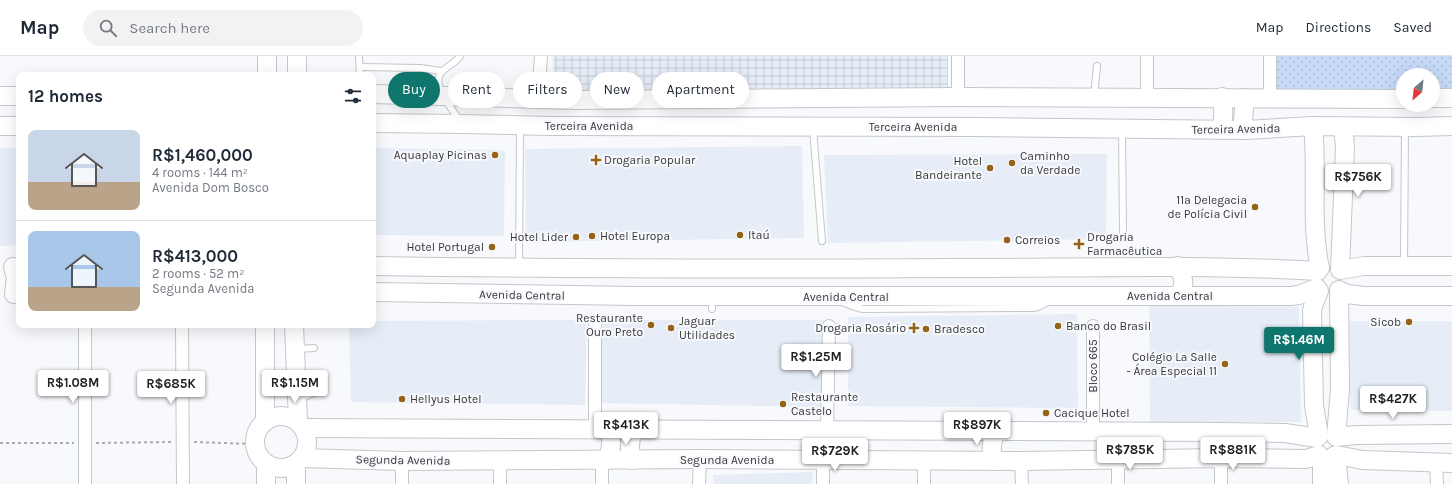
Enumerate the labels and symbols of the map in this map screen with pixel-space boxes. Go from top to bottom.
north arrow [1396,68,1440,112]
street label: Terceira Avenida [545,119,633,133]
street label: Terceira Avenida [869,120,957,134]
street label: Terceira Avenida [1192,121,1280,137]
place label: Aquaplay Picinas [394,148,487,162]
place label: Caminho da Verdade [1020,149,1080,177]
marker: Aquaplay Picinas [490,150,500,160]
place label: Drogaria Popular [604,153,696,167]
place label: Hotel Bandeirante [915,154,982,182]
marker: Drogaria Popular [591,155,601,165]
marker: Caminho da Verdade [1007,158,1017,168]
marker: Hotel Bandeirante [985,163,995,173]
pin: R$756K [1325,164,1391,198]
place label: 11ª Delegacia de Polícia Civil [1168,193,1247,221]
marker: 11ª Delegacia de Polícia Civil [1250,202,1260,212]
place label: Itaú [748,228,770,242]
place label: Hotel Europa [600,229,670,243]
place label: Hotel Lider [510,230,569,244]
marker: Itaú [735,230,745,240]
place label: Drogaria Farmacêutica [1087,230,1162,258]
marker: Hotel Europa [587,231,597,241]
marker: Hotel Lider [571,232,581,242]
place label: Correios [1015,233,1060,247]
marker: Correios [1002,235,1012,245]
marker: Drogaria Farmacêutica [1074,239,1084,249]
place label: Hotel Portugal [406,240,484,254]
marker: Hotel Portugal [487,242,497,252]
street label: Avenida Central [479,287,565,303]
street label: Avenida Central [1127,289,1213,303]
street label: Avenida Central [803,290,889,304]
place label: Restaurante Ouro Preto [576,311,643,339]
place label: Jaguar Utilidades [679,314,735,342]
place label: Sicob [1370,315,1401,329]
marker: Sicob [1404,317,1414,327]
place label: Banco do Brasil [1066,319,1151,333]
marker: Restaurante Ouro Preto [646,320,656,330]
place label: Drogaria Rosário [815,321,906,335]
marker: Banco do Brasil [1053,321,1063,331]
place label: Bradesco [934,322,985,336]
marker: Jaguar Utilidades [666,323,676,333]
marker: Drogaria Rosário [909,323,919,333]
marker: Bradesco [921,324,931,334]
pin: R$1.46M [1262,327,1336,361]
street label: Bloco 665 [1086,339,1100,393]
pin: R$1.25M [779,344,853,378]
place label: Colégio La Salle - Área Especial 11 [1126,350,1217,378]
marker: Colégio La Salle - Área Especial 11 [1220,359,1230,369]
pin: R$1.08M [36,370,110,404]
pin: R$1.15M [258,370,332,404]
pin: R$685K [138,371,204,405]
pin: R$427K [1360,386,1426,420]
place label: Restaurante Castelo [791,390,858,418]
place label: Hellyus Hotel [410,392,482,406]
marker: Hellyus Hotel [397,394,407,404]
marker: Restaurante Castelo [778,399,788,409]
place label: Cacique Hotel [1054,406,1130,420]
marker: Cacique Hotel [1041,408,1051,418]
pin: R$413K [593,412,659,446]
pin: R$897K [944,412,1010,446]
pin: R$785K [1097,437,1163,471]
pin: R$881K [1200,437,1266,471]
pin: R$729K [802,438,868,472]
street label: Segunda Avenida [356,452,450,468]
street label: Segunda Avenida [680,453,774,467]

